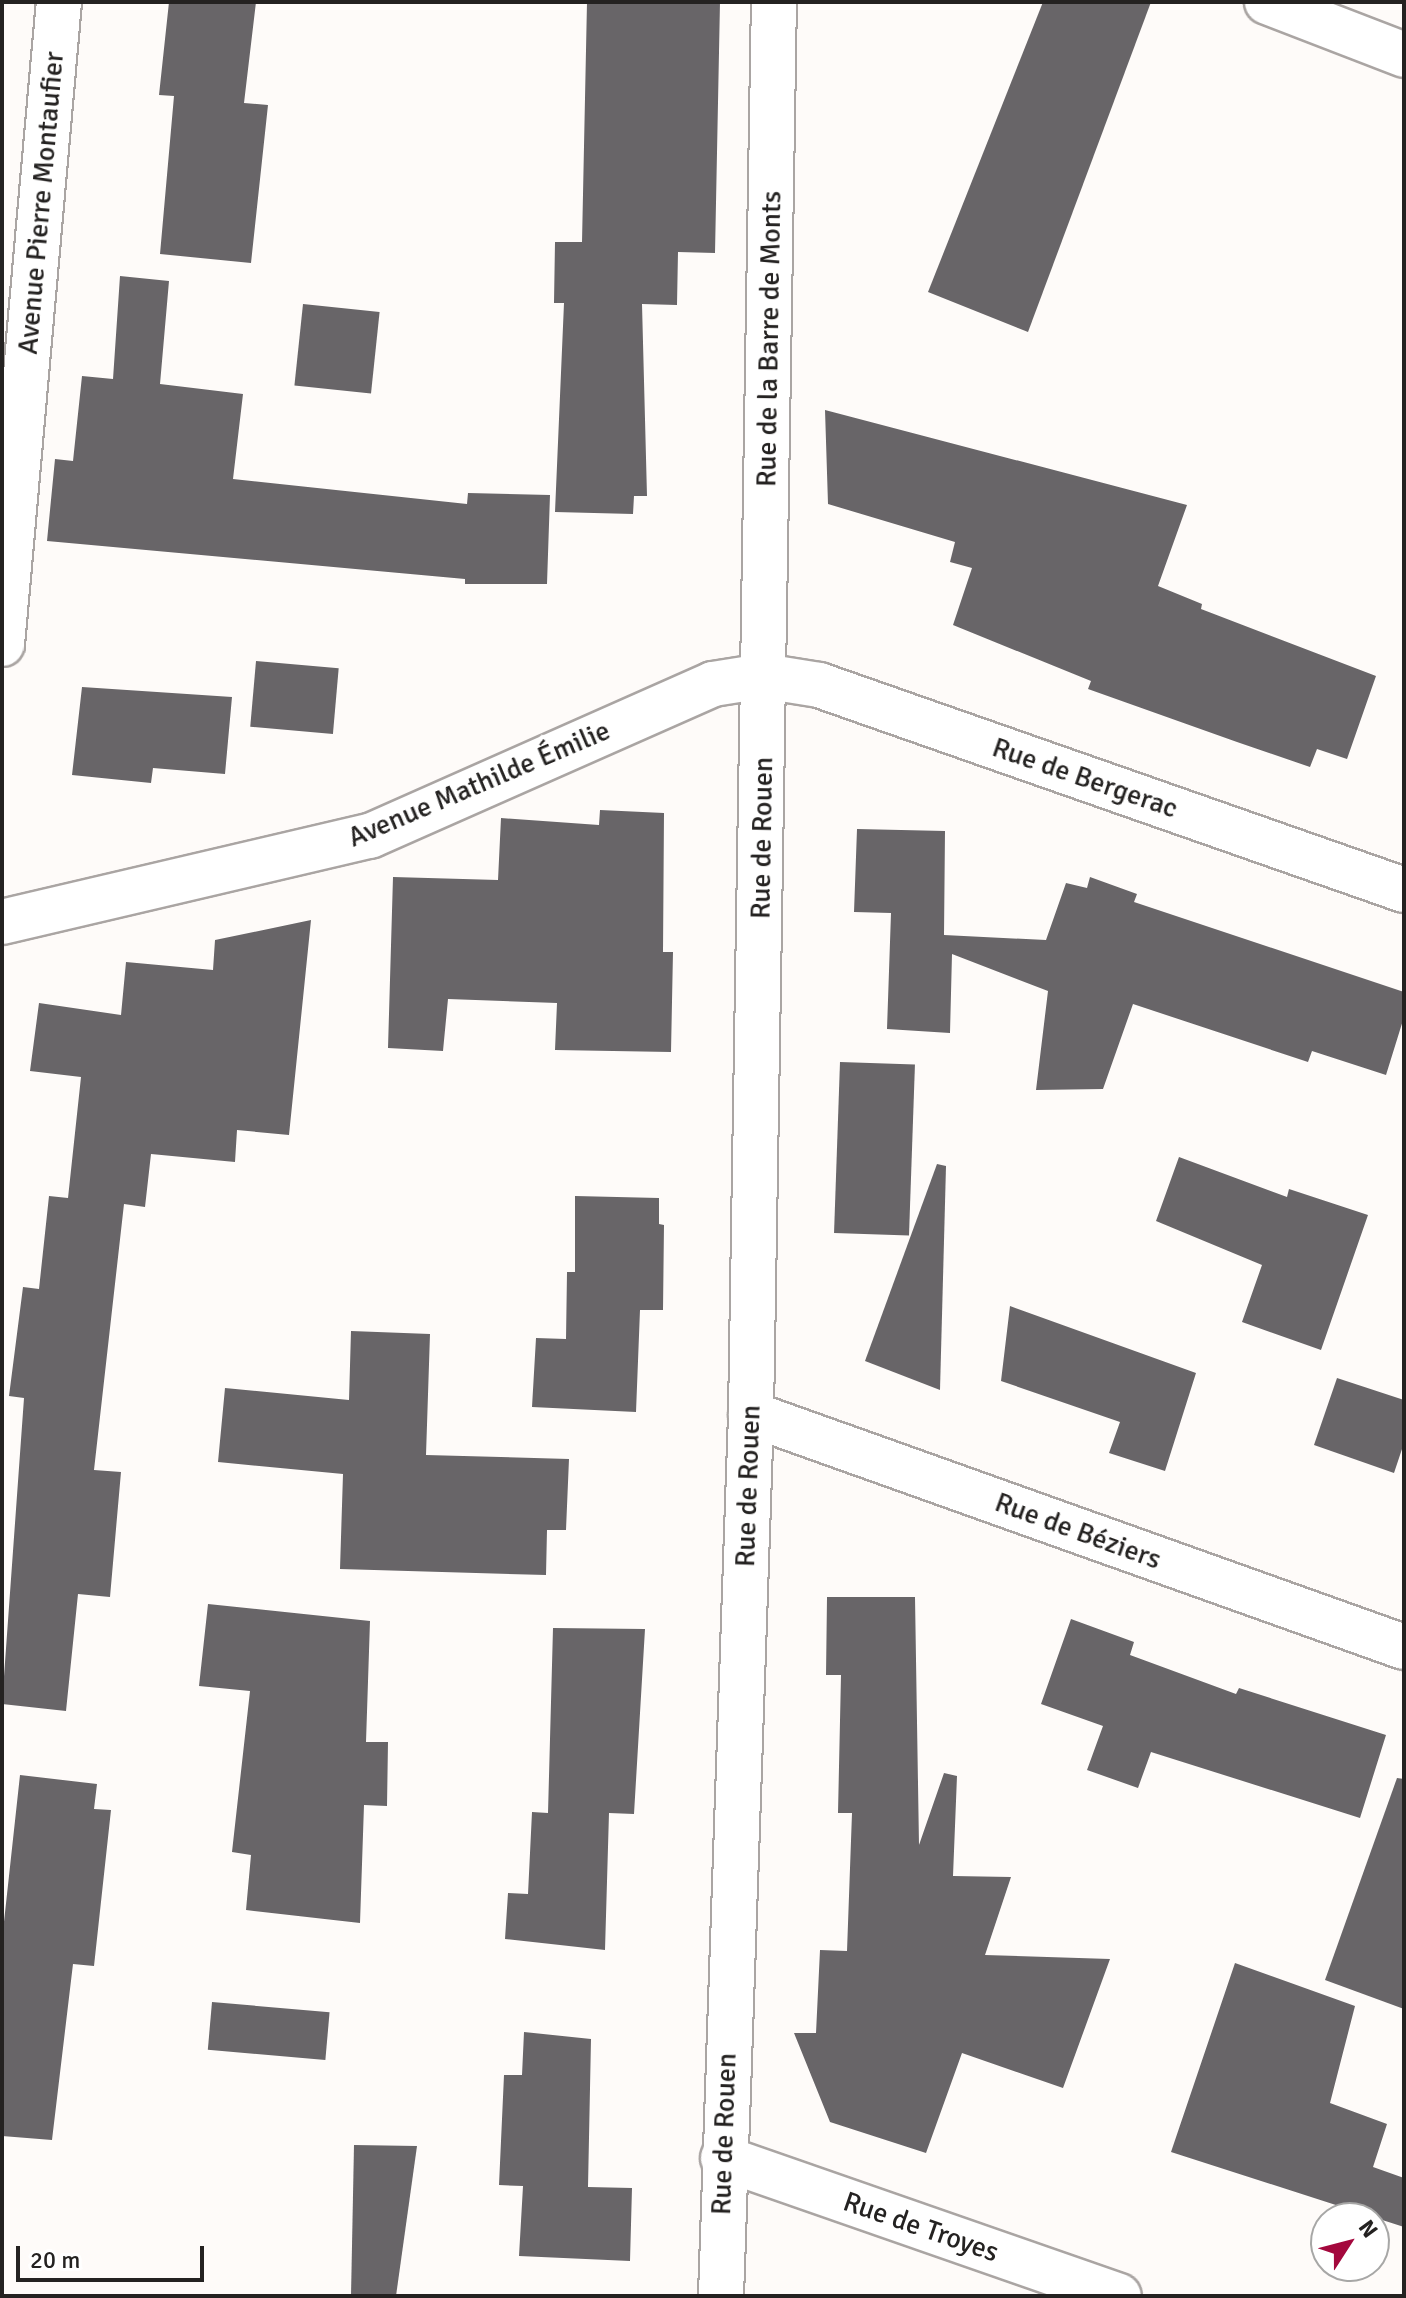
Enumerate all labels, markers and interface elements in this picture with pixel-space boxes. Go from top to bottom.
street label: Avenue Pierre Montaufier [11,50,71,356]
street label: Rue de la Barre de Monts [750,191,788,487]
street label: Avenue Mathilde Émilie [343,714,615,854]
street label: Rue de Bergerac [988,731,1182,825]
street label: Rue de Rouen [744,757,780,919]
street label: Rue de Rouen [728,1404,768,1568]
street label: Rue de Béziers [990,1485,1166,1577]
street label: Rue de Rouen [704,2052,744,2216]
street label: Rue de Troyes [839,2185,1003,2269]
north arrow [1310,2202,1390,2282]
text: N [1353,2215,1384,2243]
scale bar [20,2230,208,2280]
text: 20 m [30,2245,80,2275]

